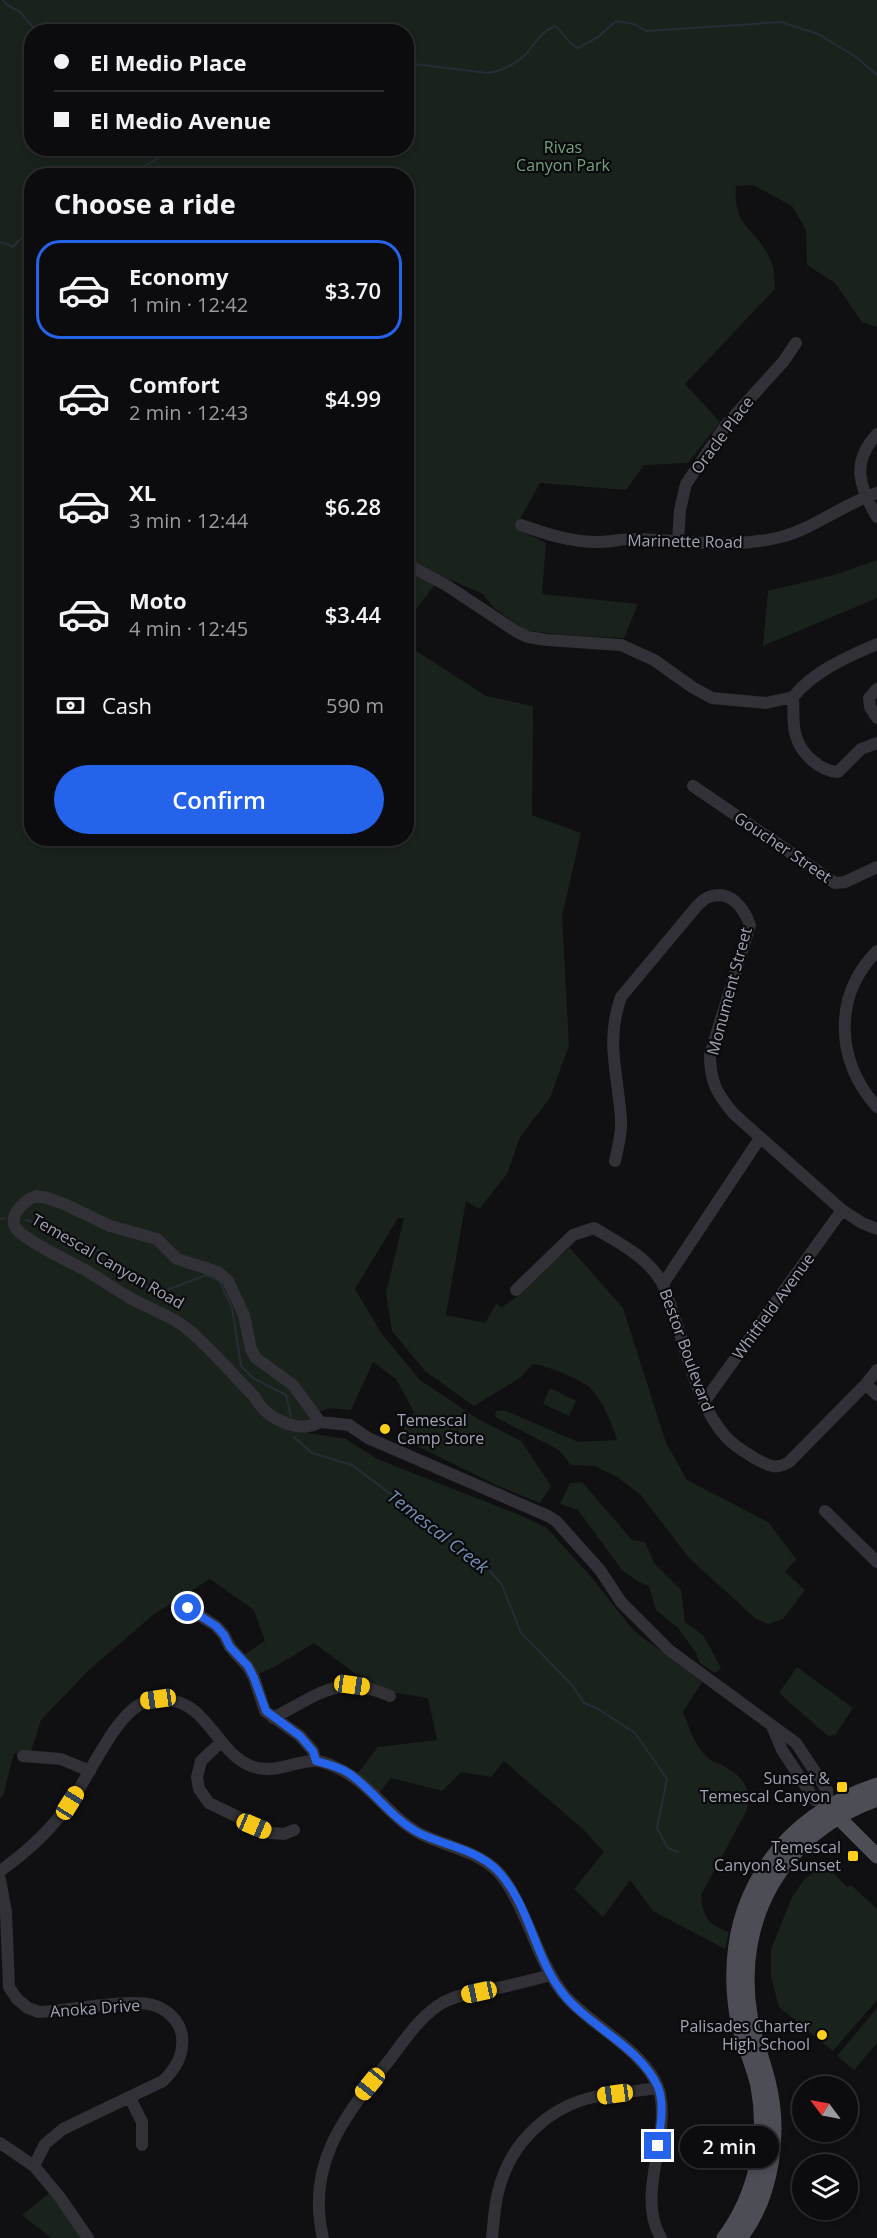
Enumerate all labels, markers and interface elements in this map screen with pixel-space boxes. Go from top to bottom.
text: El Medio Place [90,47,247,77]
text: El Medio Avenue [90,105,271,135]
park label: Rivas Canyon Park [516,136,611,176]
text: Choose a ride [54,185,236,222]
text: Economy [129,261,228,291]
icon: car [57,263,111,317]
text: $3.70 [325,275,381,305]
text: 1 min · 12:42 [129,291,248,318]
text: Comfort [129,369,220,399]
icon: car [57,371,111,425]
text: $4.99 [325,383,381,413]
street label: Oracle Place [686,392,758,478]
text: 2 min · 12:43 [129,399,248,426]
text: XL [129,477,156,507]
icon: car [57,479,111,533]
text: $6.28 [325,491,381,521]
text: 3 min · 12:44 [129,507,248,534]
street label: Marinette Road [627,529,743,553]
text: Moto [129,585,187,615]
icon: car [57,587,111,641]
text: $3.44 [325,599,381,629]
text: 4 min · 12:45 [129,615,248,642]
icon: cash [54,689,87,722]
text: Cash [102,690,152,720]
text: 590 m [326,692,384,719]
button: Confirm [54,765,384,834]
street label: Goucher Street [730,806,836,888]
street label: Monument Street [701,924,757,1058]
street label: Temescal Canyon Road [28,1208,188,1314]
street label: Whitfield Avenue [727,1248,819,1364]
street label: Bestor Boulevard [655,1286,719,1414]
place label: Temescal Camp Store [397,1409,484,1449]
marker: Temescal Camp Store [378,1422,392,1436]
water label: Temescal Creek [383,1484,495,1579]
route start [174,1594,201,1621]
car [333,1674,371,1696]
car [139,1688,177,1710]
place label: Sunset & Temescal Canyon [700,1767,830,1807]
marker: Sunset & Temescal Canyon [835,1780,849,1794]
car [53,1783,87,1823]
car [234,1811,274,1841]
place label: Temescal Canyon & Sunset [714,1836,841,1876]
marker: Temescal Canyon & Sunset [846,1849,860,1863]
car [460,1979,498,2005]
street label: Anoka Drive [49,1994,141,2022]
place label: Palisades Charter High School [680,2015,810,2055]
marker: Palisades Charter High School [815,2028,829,2042]
car [352,2064,388,2104]
north arrow [792,2076,858,2142]
map controls [792,2076,858,2220]
car [596,2083,634,2105]
callout: 2 min [679,2125,778,2167]
route end [644,2132,671,2159]
text: 2 min [703,2133,757,2160]
button: layers [792,2154,858,2220]

